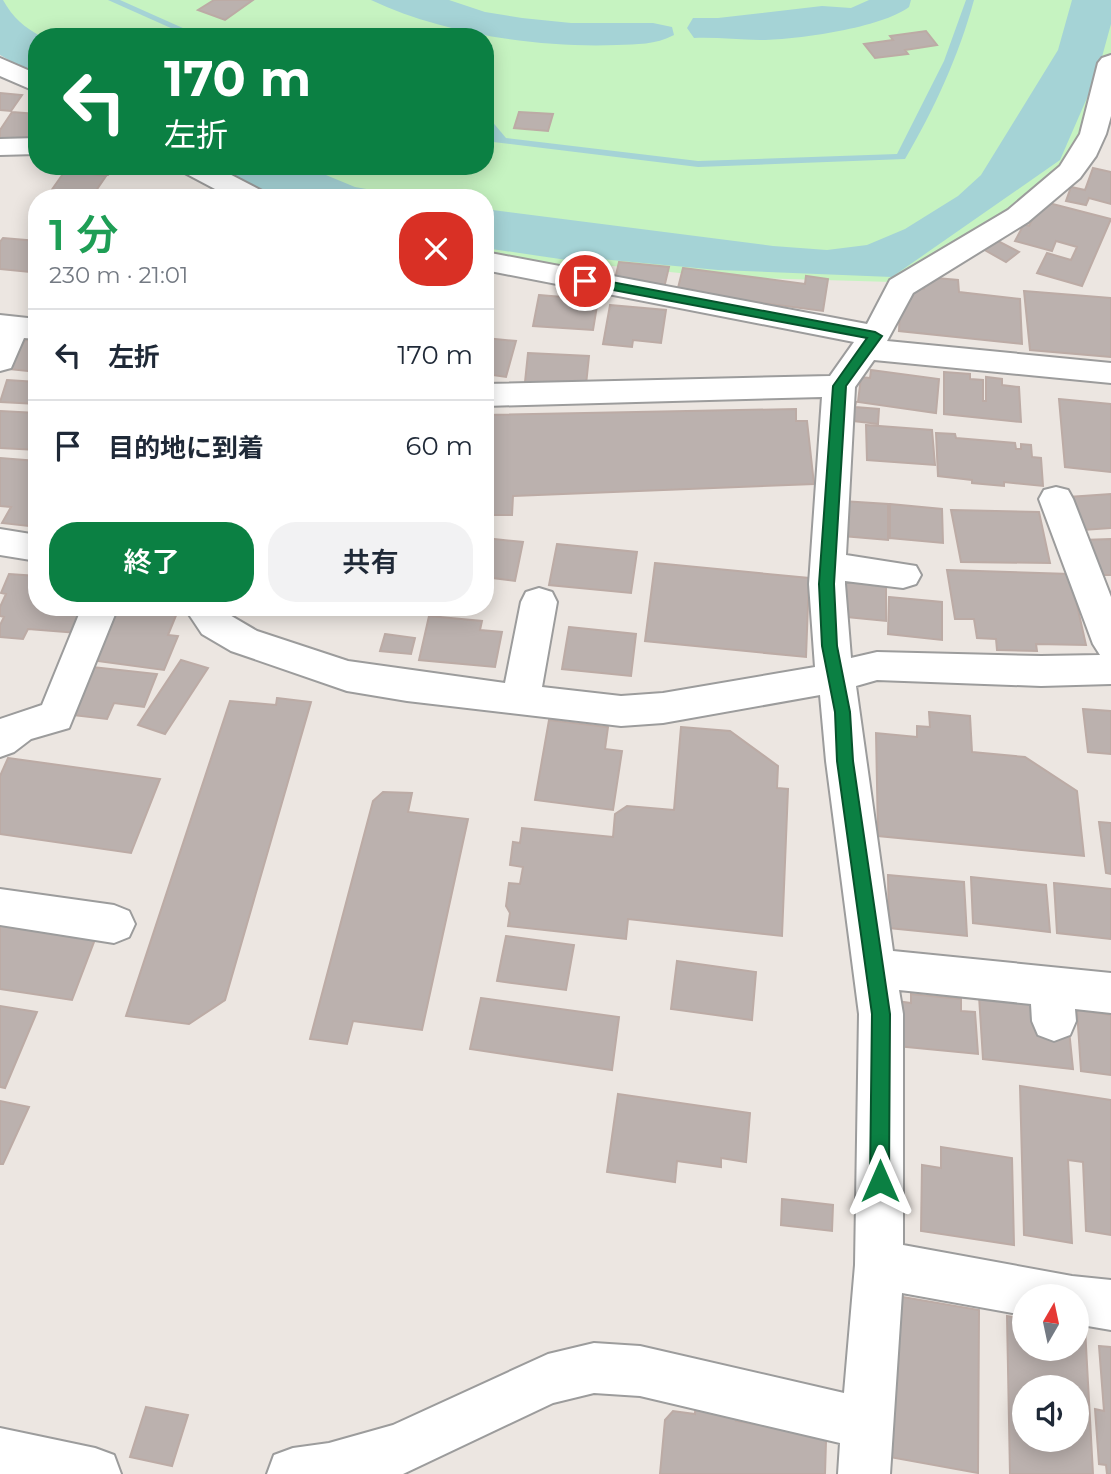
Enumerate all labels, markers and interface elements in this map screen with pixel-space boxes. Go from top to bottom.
text: 170 m [164,49,311,108]
icon: left [49,56,140,147]
text: 左折 [164,115,228,154]
text: 1 分 [49,209,119,261]
button: close [399,212,473,286]
pin [555,251,615,311]
text: 230 m · 21:01 [49,261,188,289]
icon: arrive [566,262,604,300]
icon: left [49,336,87,374]
text: 170 m [397,339,473,371]
text: 左折 [108,341,160,373]
icon: arrive [49,427,87,465]
text: 60 m [406,430,473,462]
text: 目的地に到着 [108,432,264,464]
button: 終了 [49,522,254,602]
button: 共有 [268,522,473,602]
position arrow [843,1144,917,1218]
north arrow [1012,1284,1088,1362]
map controls [1012,1284,1089,1452]
button: sound [1012,1375,1089,1452]

